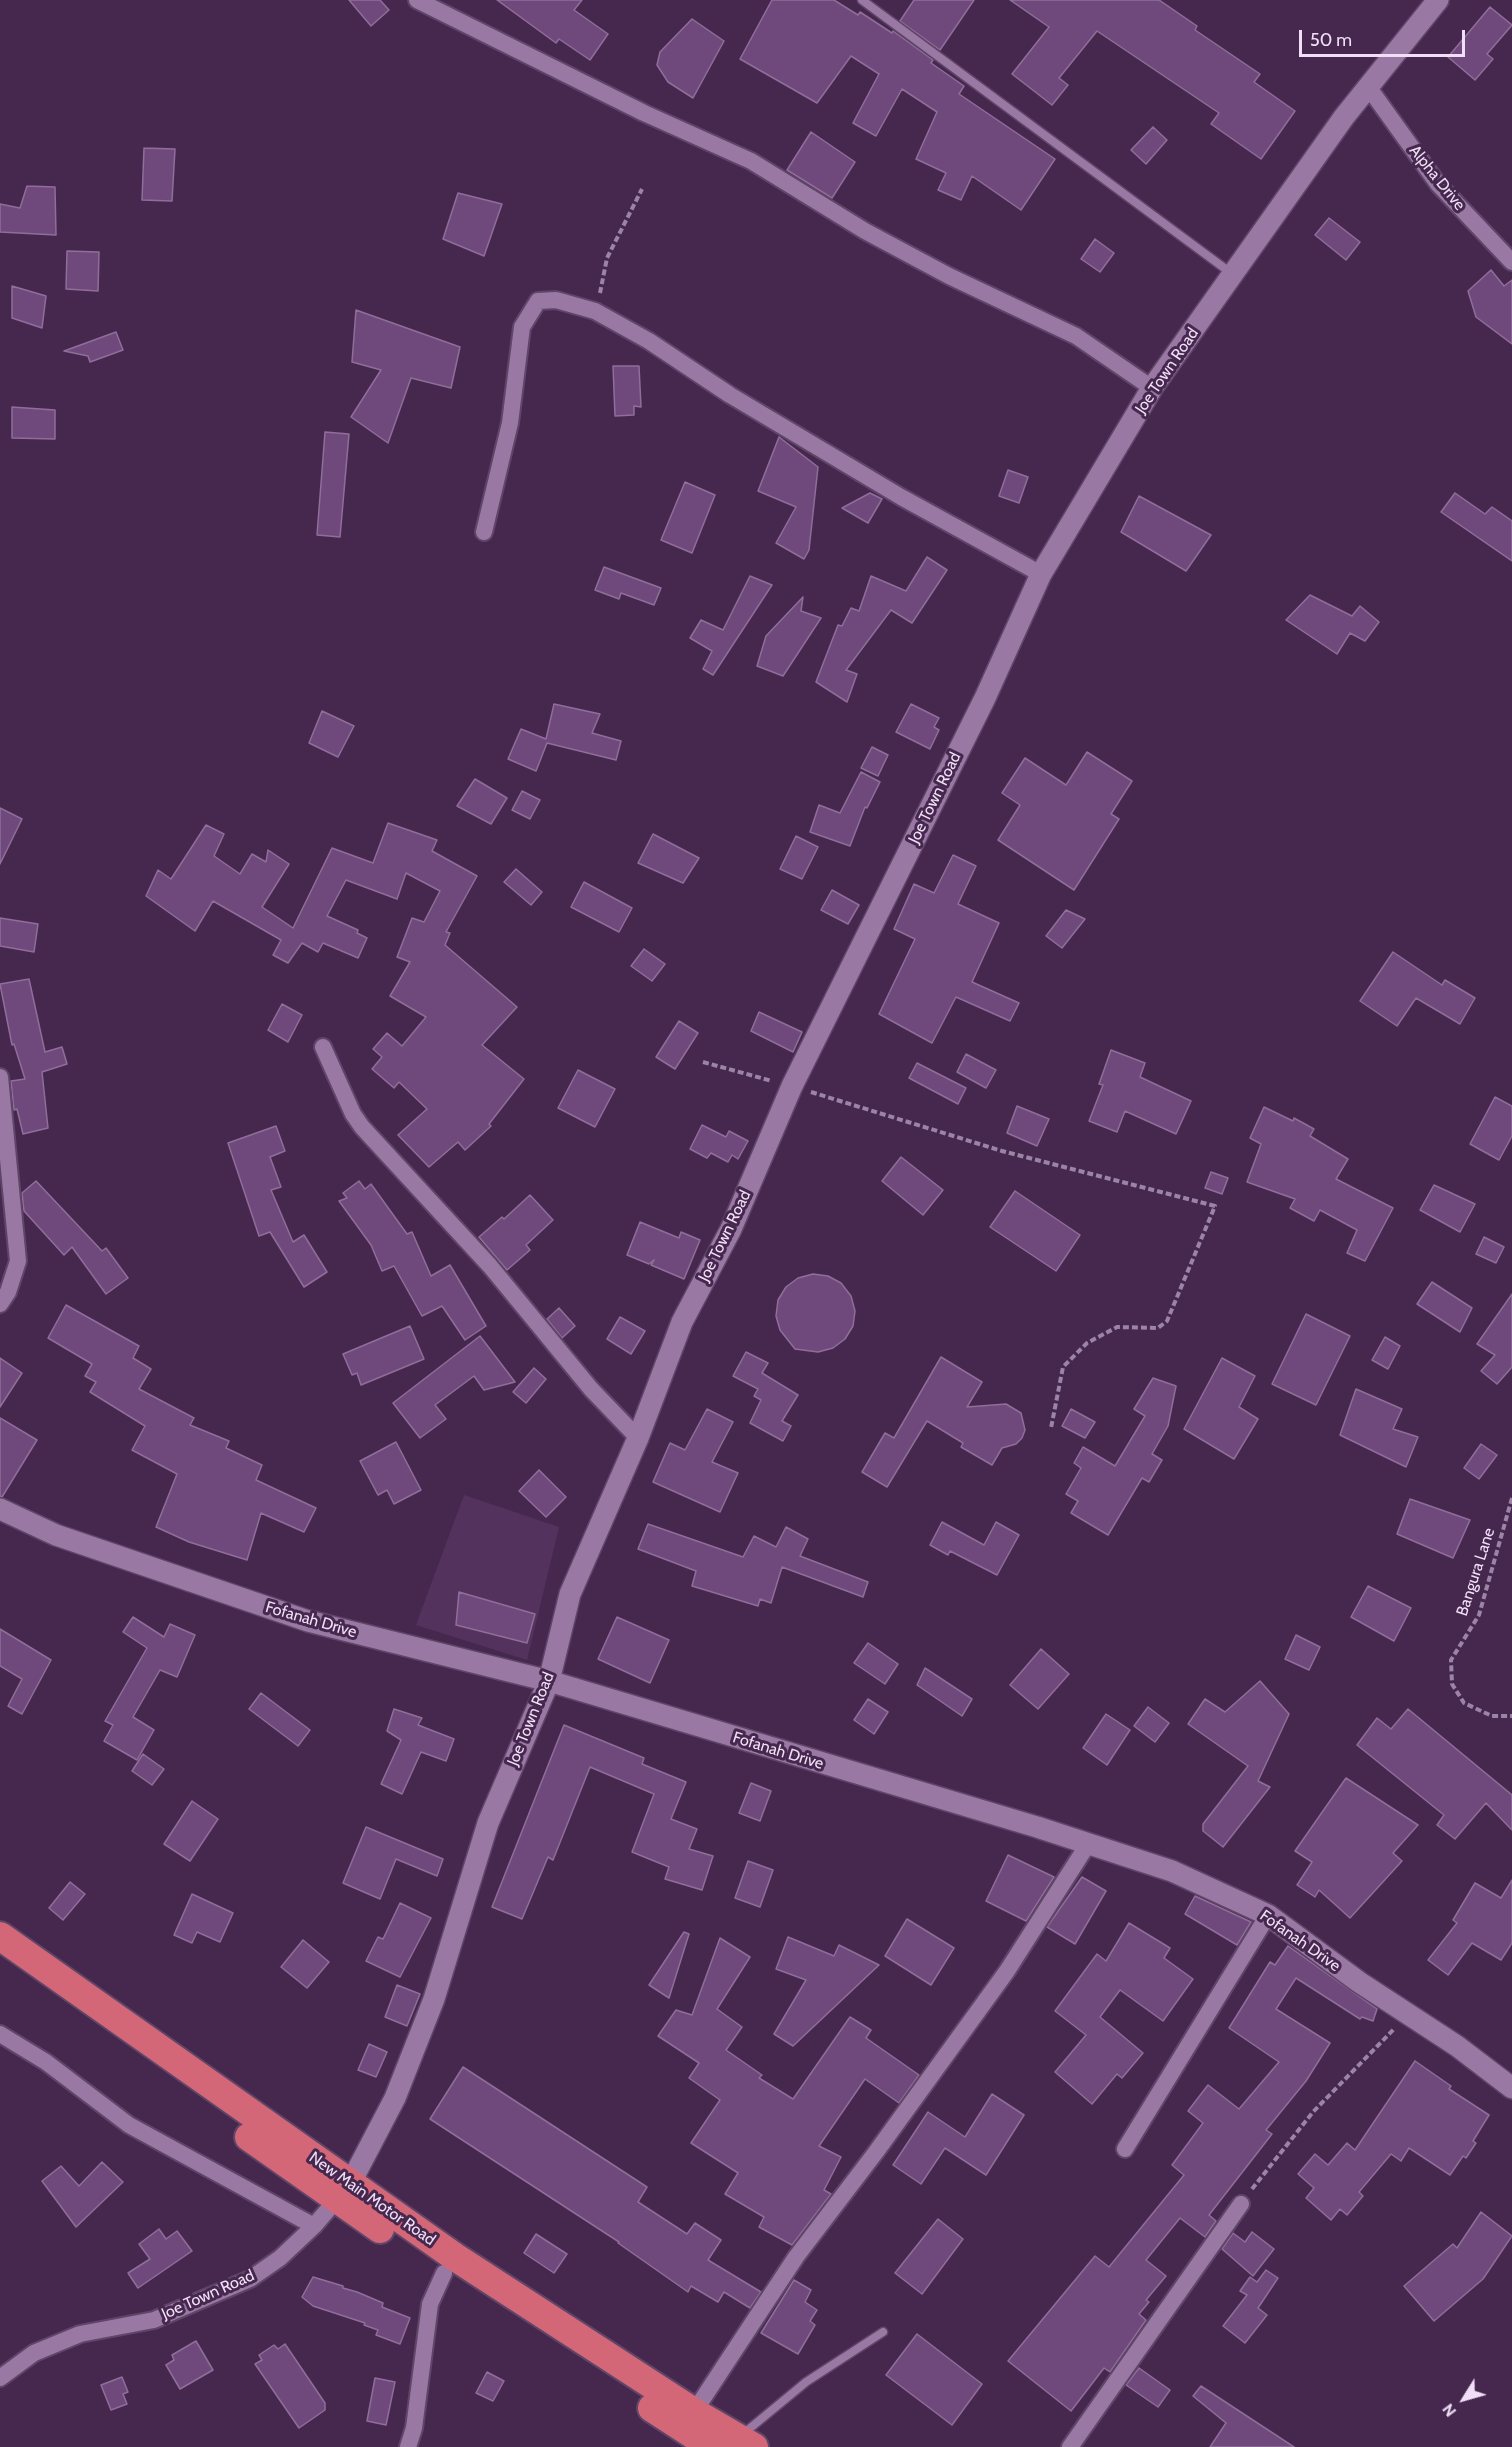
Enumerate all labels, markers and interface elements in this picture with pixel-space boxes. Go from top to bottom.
scale bar [1302,18,1468,56]
text: 50 m [1310,29,1352,51]
street label: Alpha Drive [1405,142,1469,214]
street label: Joe Town Road [1131,324,1203,418]
street label: Joe Town Road [905,749,965,847]
street label: Joe Town Road [695,1187,755,1285]
street label: Bangura Lane [1453,1525,1499,1619]
street label: Fofanah Drive [263,1598,359,1642]
street label: Joe Town Road [504,1669,558,1769]
street label: Fofanah Drive [730,1728,826,1774]
street label: Fofanah Drive [1256,1906,1344,1976]
street label: New Main Motor Road [305,2148,439,2250]
street label: Joe Town Road [159,2266,257,2324]
north arrow [1434,2369,1494,2429]
text: N [1438,2400,1460,2420]

